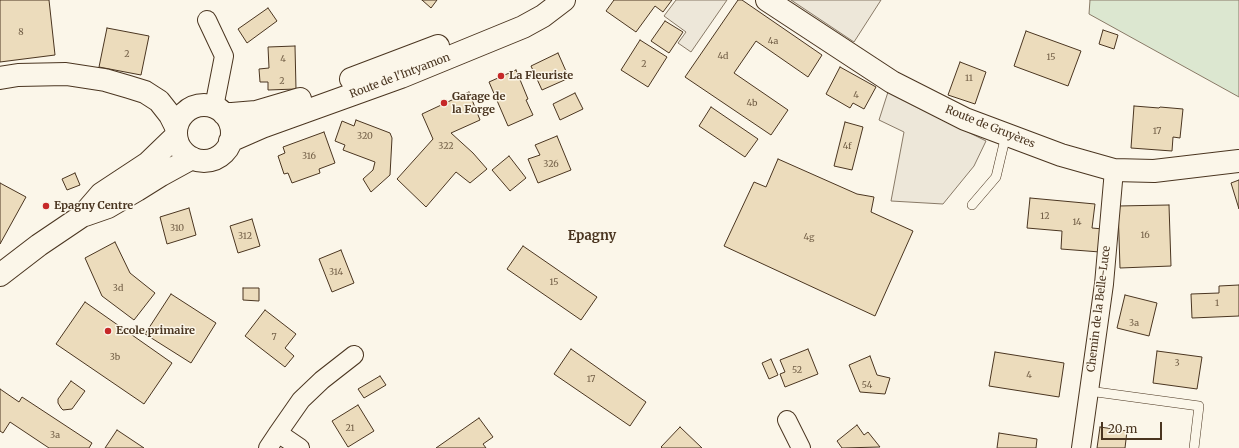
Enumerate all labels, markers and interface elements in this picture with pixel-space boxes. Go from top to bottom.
house number: 8 [18,27,24,37]
house number: 4a [768,36,778,46]
house number: 2 [124,49,130,59]
street label: Route de l'Intyamon [348,51,452,101]
house number: 4d [717,51,729,61]
house number: 15 [1046,52,1056,62]
house number: 4 [280,54,286,64]
house number: 2 [641,59,647,69]
place label: La Fleuriste [509,69,573,83]
marker: La Fleuriste [496,71,506,81]
house number: 11 [965,73,973,83]
house number: 2 [279,76,285,86]
place label: Garage de la Forge [452,90,505,116]
house number: 4 [853,90,859,100]
marker: Garage de la Forge [439,98,449,108]
house number: 4b [747,98,757,108]
street label: Route de Gruyères [943,103,1037,151]
house number: 17 [1153,126,1161,136]
house number: 320 [357,131,373,141]
house number: 322 [438,141,454,151]
house number: 4f [843,141,851,151]
house number: 316 [302,151,316,161]
house number: 326 [543,159,559,169]
place label: Epagny Centre [54,199,133,213]
marker: Epagny Centre [41,201,51,211]
house number: 12 [1040,211,1050,221]
house number: 14 [1072,217,1082,227]
house number: 310 [170,223,184,233]
district label: Epagny [568,228,616,244]
house number: 16 [1140,230,1150,240]
house number: 312 [238,231,252,241]
house number: 4g [804,232,814,242]
street label: Chemin de la Belle-Luce [1085,245,1113,373]
house number: 314 [329,267,343,277]
house number: 15 [549,277,559,287]
house number: 3d [113,283,123,293]
house number: 1 [1215,298,1219,308]
house number: 3a [1129,318,1139,328]
place label: Ecole primaire [116,324,195,338]
marker: Ecole primaire [103,326,113,336]
house number: 7 [271,332,277,342]
house number: 3b [110,352,120,362]
house number: 3 [1174,358,1180,368]
house number: 52 [792,365,802,375]
house number: 4 [1026,370,1032,380]
house number: 17 [587,374,595,384]
house number: 54 [862,380,872,390]
scale bar [1103,414,1164,440]
text: 20 m [1108,421,1137,436]
house number: 21 [345,423,355,433]
house number: 3a [50,430,60,440]

